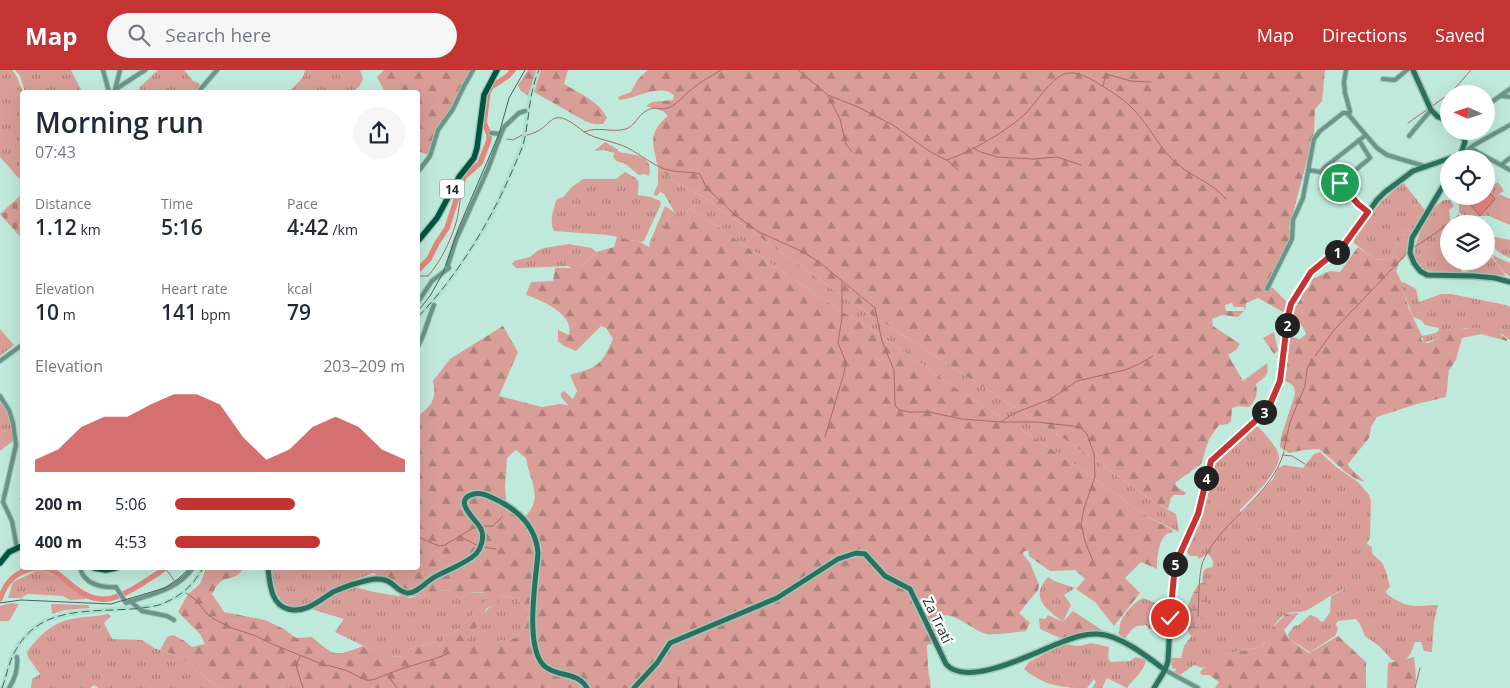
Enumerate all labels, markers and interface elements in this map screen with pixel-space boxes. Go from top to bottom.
search box [107,13,457,58]
text: Map [25,19,77,52]
icon: search [125,21,153,49]
text: Search here [165,22,271,48]
text: Map [1257,23,1294,47]
text: Directions [1322,23,1407,47]
text: Saved [1435,23,1485,47]
north arrow [1440,85,1495,140]
map controls [1440,85,1495,270]
text: Morning run [35,103,204,141]
button: share [353,107,405,159]
text: 07:43 [35,141,76,163]
button: locate [1440,150,1495,205]
pin [1319,162,1361,204]
icon: arrive [1326,169,1354,197]
road number: 14 [440,180,464,198]
text: Distance [35,194,91,213]
text: Time [161,194,193,213]
text: Pace [287,194,318,213]
text: 1.12 [35,213,77,241]
text: 5:16 [161,213,203,241]
text: 4:42 [287,213,329,241]
button: layers [1440,215,1495,270]
text: km [77,220,101,239]
text: /km [329,220,358,239]
pin: 1 [1324,240,1350,264]
text: 1 [1333,243,1342,262]
text: Elevation [35,279,94,298]
text: Heart rate [161,279,228,298]
text: kcal [287,279,312,298]
text: 10 [35,298,59,326]
text: 141 [161,298,197,326]
text: 79 [287,298,311,326]
text: m [59,305,76,324]
text: bpm [197,305,231,324]
pin: 2 [1274,312,1300,338]
text: 2 [1283,316,1292,335]
text: Elevation [35,355,103,377]
text: 203–209 m [323,355,405,377]
pin: 3 [1252,400,1276,424]
text: 3 [1260,403,1269,422]
pin: 4 [1194,466,1218,490]
text: 4 [1202,469,1211,488]
text: 200 m [35,493,82,515]
text: 5:06 [115,493,147,515]
text: 400 m [35,531,82,553]
text: 4:53 [115,531,147,553]
pin: 5 [1162,552,1188,576]
text: 5 [1171,555,1180,574]
street label: Za Tratí [919,594,958,647]
pin [1149,597,1191,639]
icon: check [1156,604,1184,632]

